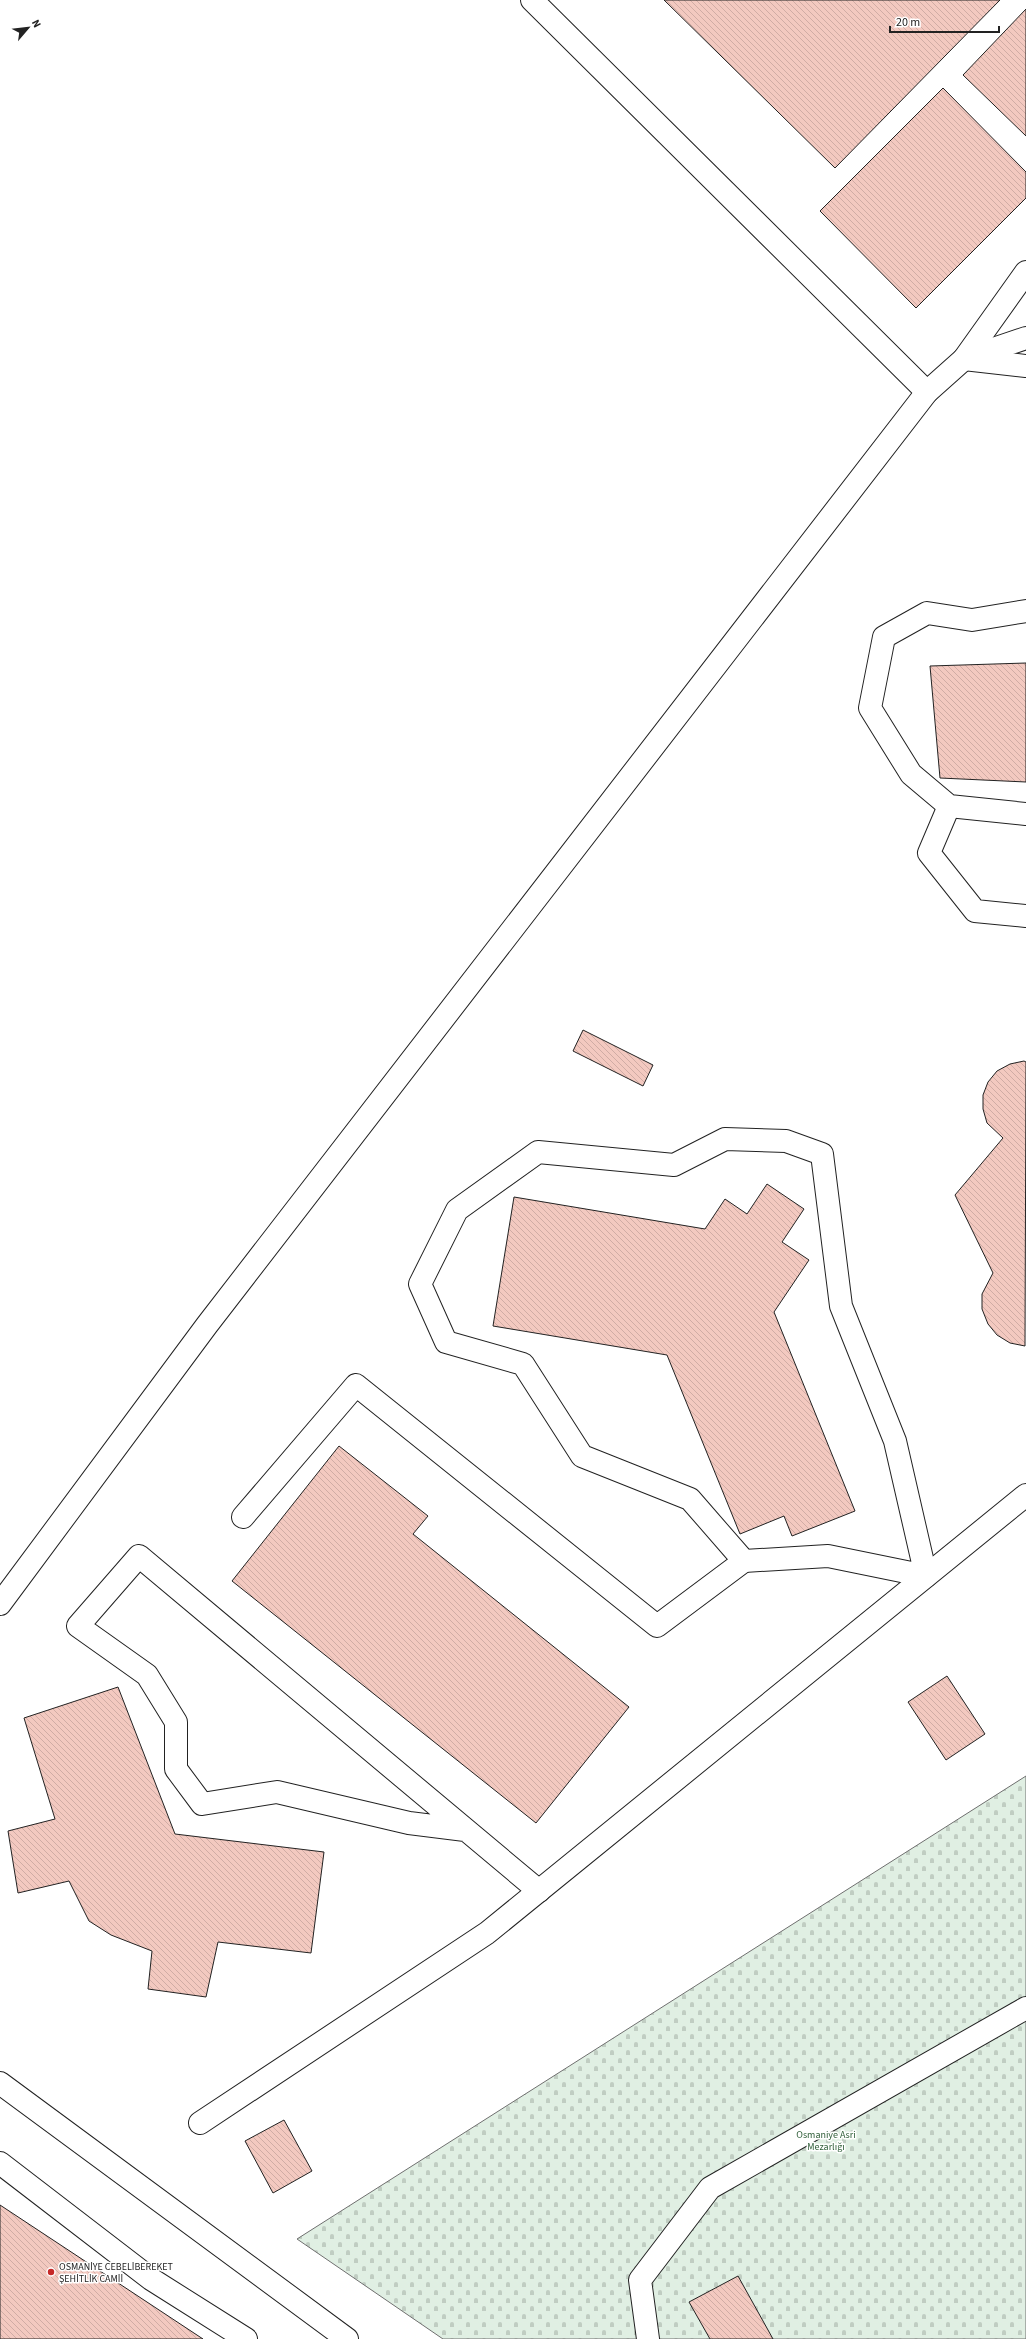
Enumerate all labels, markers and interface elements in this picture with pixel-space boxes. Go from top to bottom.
north arrow [8,8,48,48]
scale bar [890,8,999,34]
text: 20 m [896,14,920,31]
text: N [28,17,45,30]
park label: Osmaniye Asri Mezarlığı [796,2128,856,2154]
place label: OSMANİYE CEBELİBEREKET ŞEHİTLİK CAMİİ [59,2260,174,2286]
marker: OSMANİYE CEBELİBEREKET ŞEHİTLİK CAMİİ [46,2267,56,2277]

